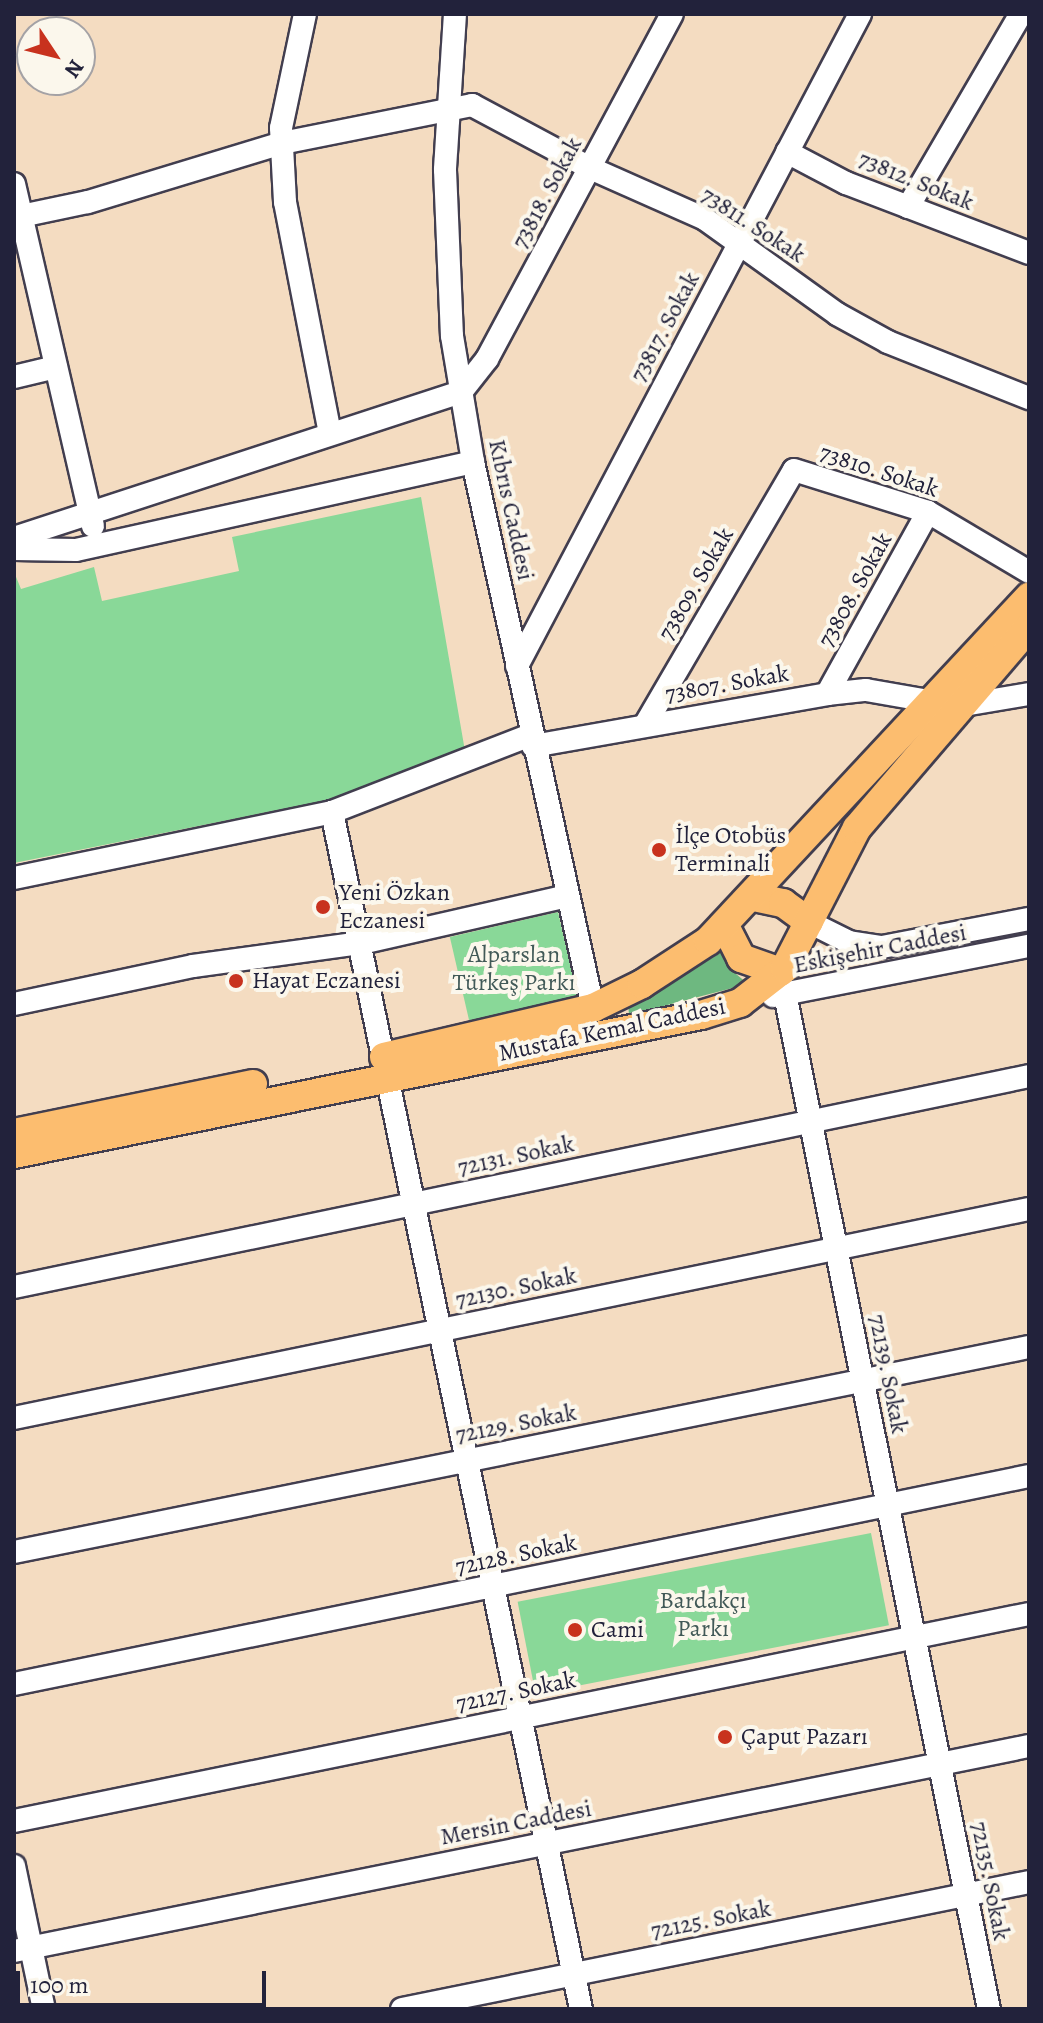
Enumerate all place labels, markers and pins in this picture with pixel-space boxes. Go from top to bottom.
place label: İlçe Otobüs Terminali [675,822,786,878]
marker: İlçe Otobüs Terminali [650,841,668,859]
place label: Yeni Özkan Eczanesi [339,879,450,935]
marker: Yeni Özkan Eczanesi [314,898,332,916]
place label: Hayat Eczanesi [252,967,401,995]
marker: Hayat Eczanesi [227,972,245,990]
place label: Cami [591,1616,644,1644]
marker: Cami [566,1621,584,1639]
place label: Çaput Pazarı [741,1723,868,1751]
marker: Çaput Pazarı [716,1728,734,1746]

